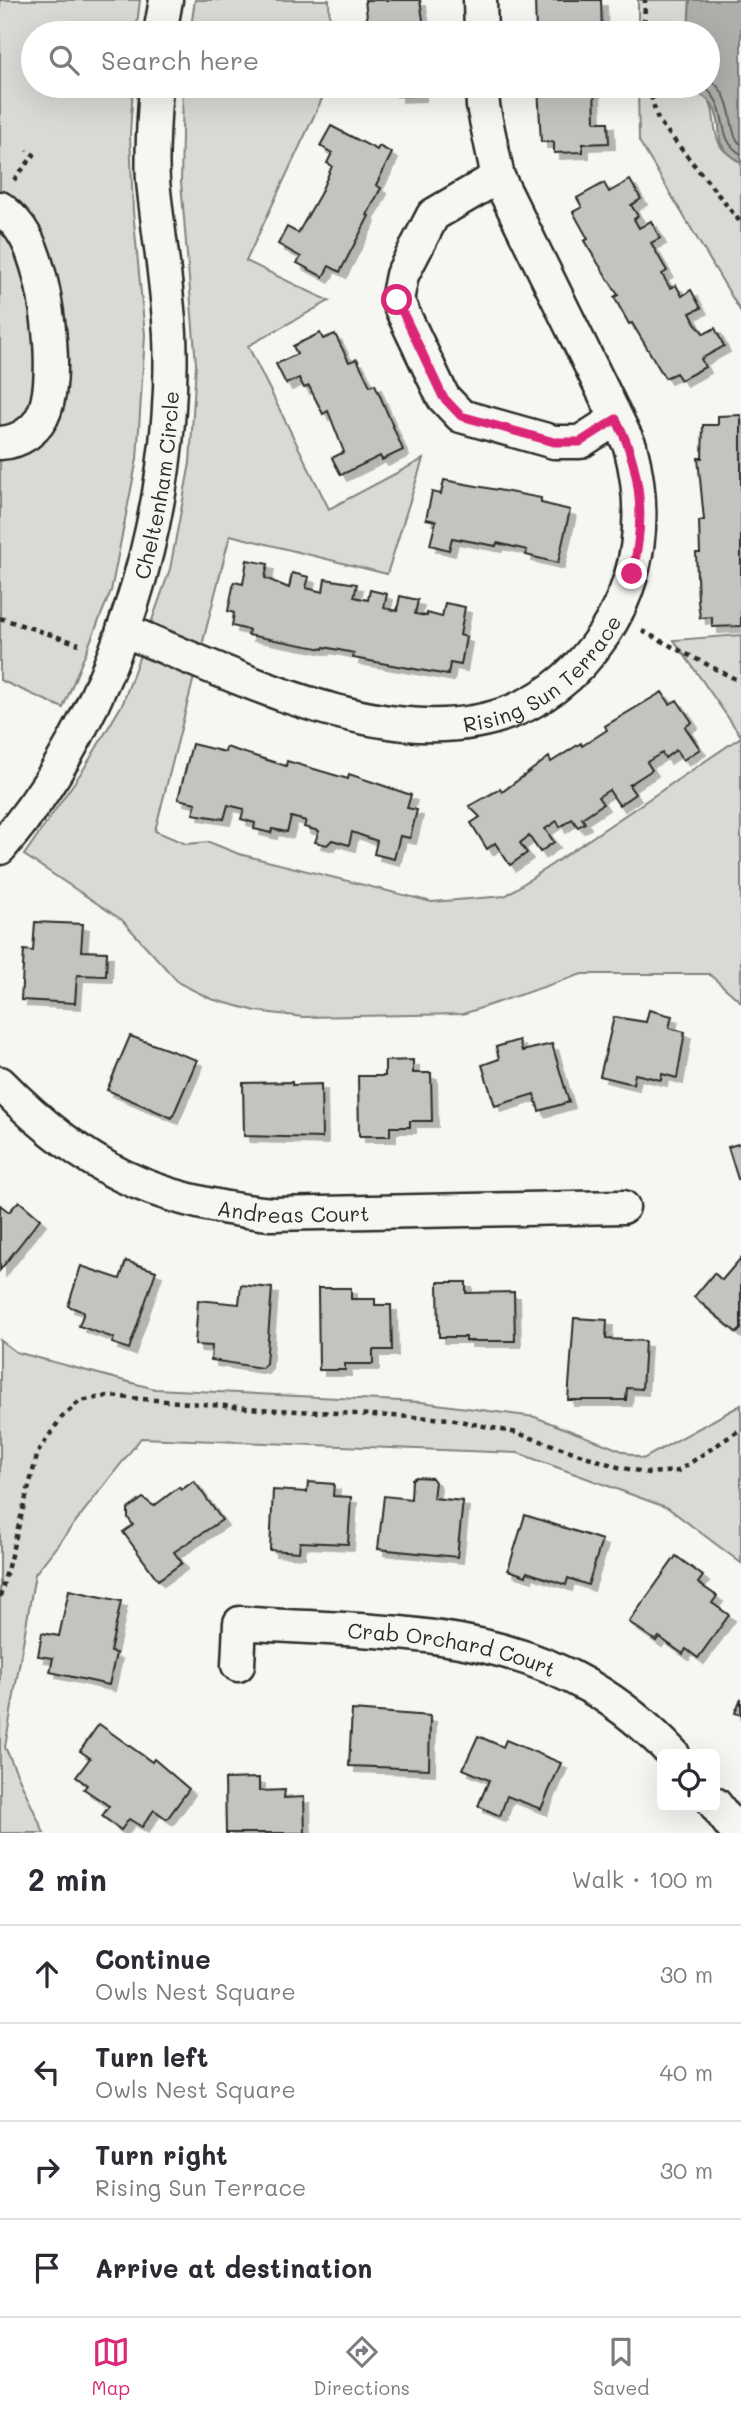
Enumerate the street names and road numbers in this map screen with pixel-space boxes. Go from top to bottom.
street label: Cheltenham Circle [127,391,183,582]
street label: Rising Sun Terrace [461,610,626,737]
street label: Andreas Court [216,1193,370,1228]
street label: Crab Orchard Court [347,1616,560,1682]

